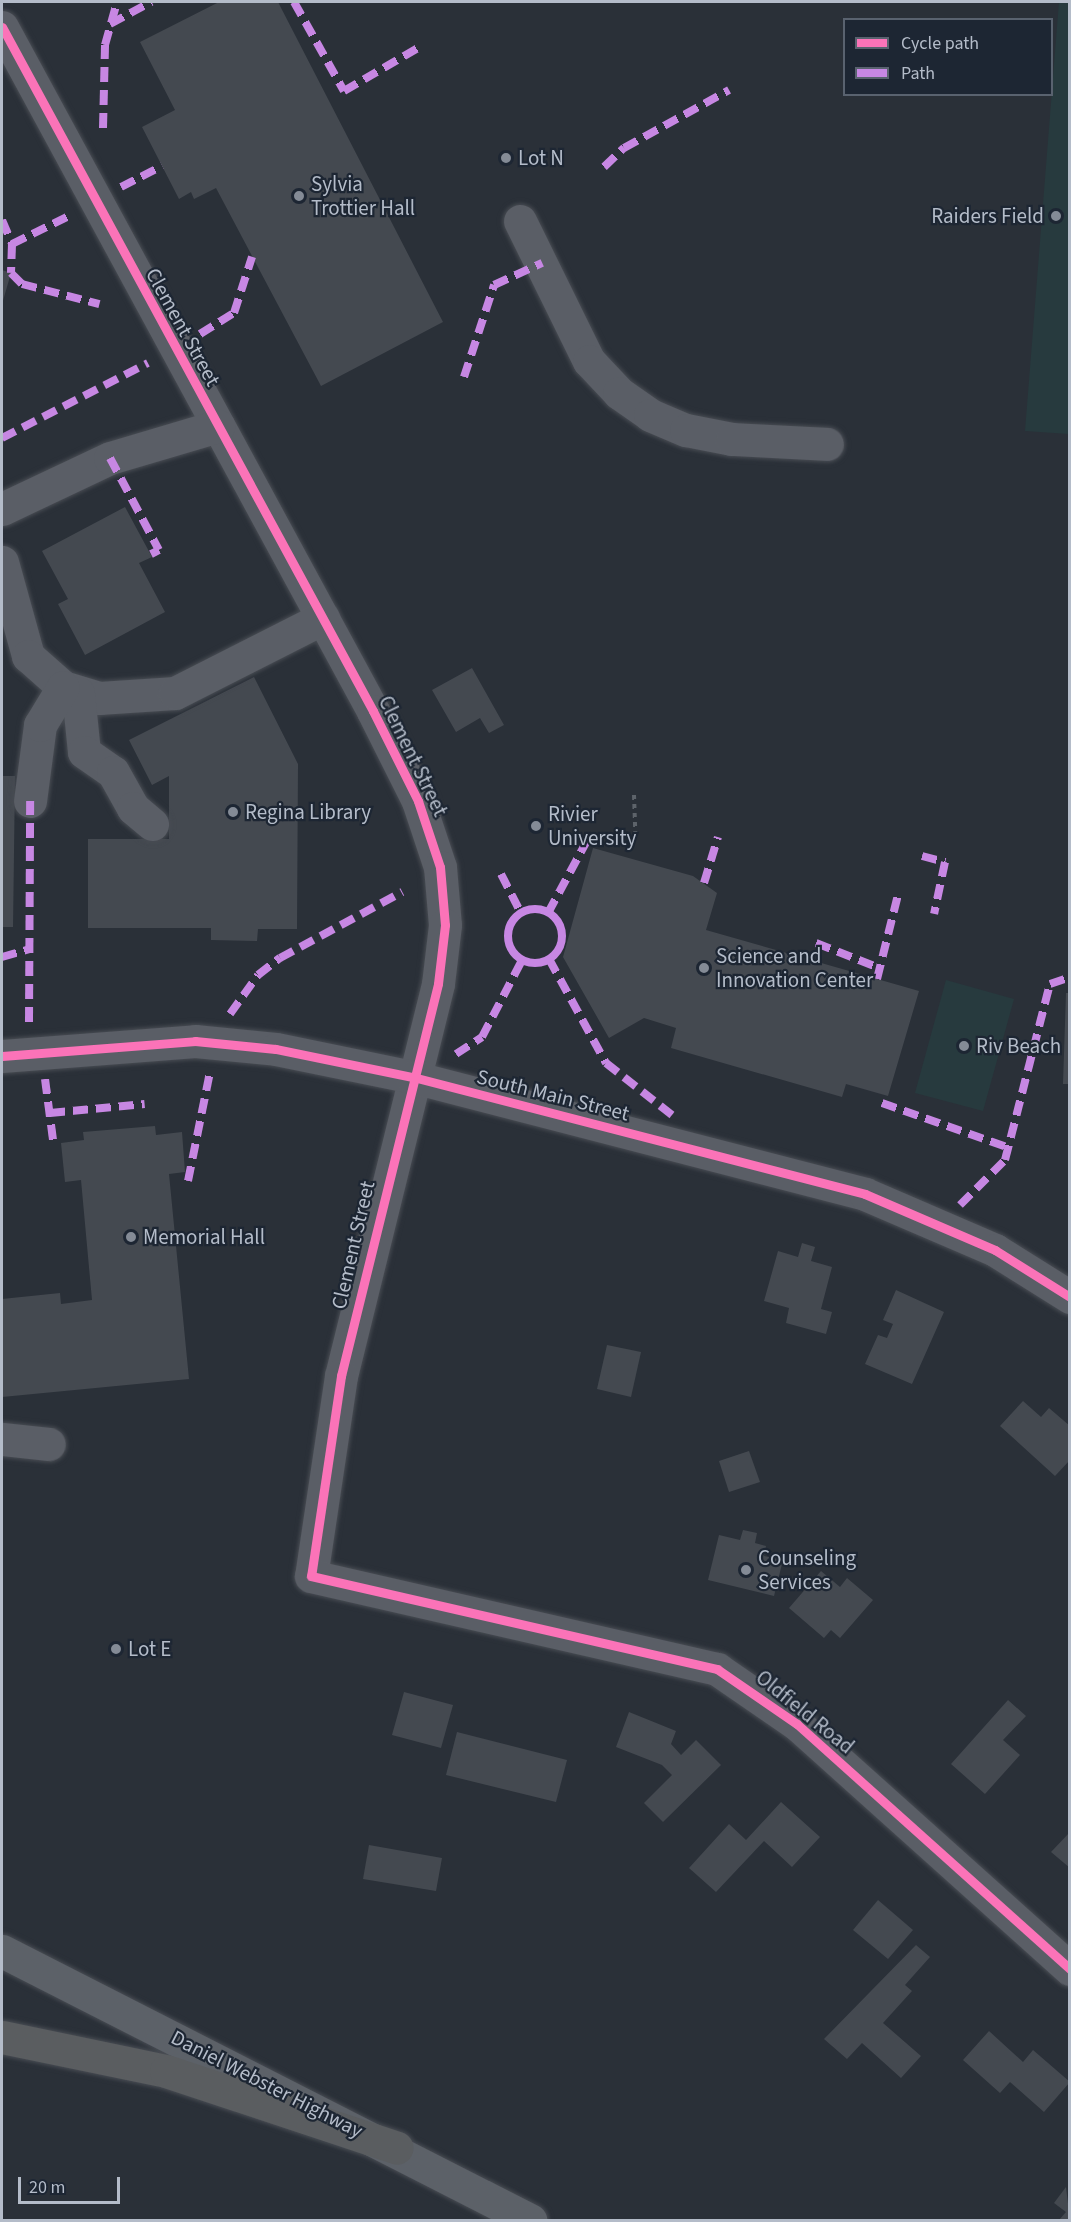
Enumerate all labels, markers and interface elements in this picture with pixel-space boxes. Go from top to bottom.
legend [843,18,1053,96]
text: Cycle path [901,31,979,56]
text: Path [901,61,935,86]
place label: Lot N [518,145,564,171]
marker: Lot N [499,151,513,165]
place label: Sylvia Trottier Hall [311,171,415,221]
marker: Sylvia Trottier Hall [292,189,306,203]
place label: Raiders Field [931,203,1044,229]
marker: Raiders Field [1049,209,1063,223]
street label: Clement Street [140,264,226,390]
street label: Clement Street [373,692,453,820]
place label: Regina Library [245,799,371,825]
place label: Rivier University [548,801,636,851]
marker: Regina Library [226,805,240,819]
marker: Rivier University [529,819,543,833]
place label: Science and Innovation Center [716,943,873,993]
marker: Science and Innovation Center [697,961,711,975]
place label: Riv Beach [976,1033,1061,1059]
marker: Riv Beach [957,1039,971,1053]
street label: South Main Street [474,1064,632,1126]
street label: Clement Street [326,1178,380,1312]
place label: Memorial Hall [143,1224,265,1250]
marker: Memorial Hall [124,1230,138,1244]
place label: Counseling Services [758,1545,856,1595]
marker: Counseling Services [739,1563,753,1577]
place label: Lot E [128,1636,171,1662]
marker: Lot E [109,1642,123,1656]
street label: Oldfield Road [751,1665,859,1759]
street label: Daniel Webster Highway [167,2025,367,2143]
scale bar [21,2165,123,2203]
text: 20 m [29,2175,65,2200]

